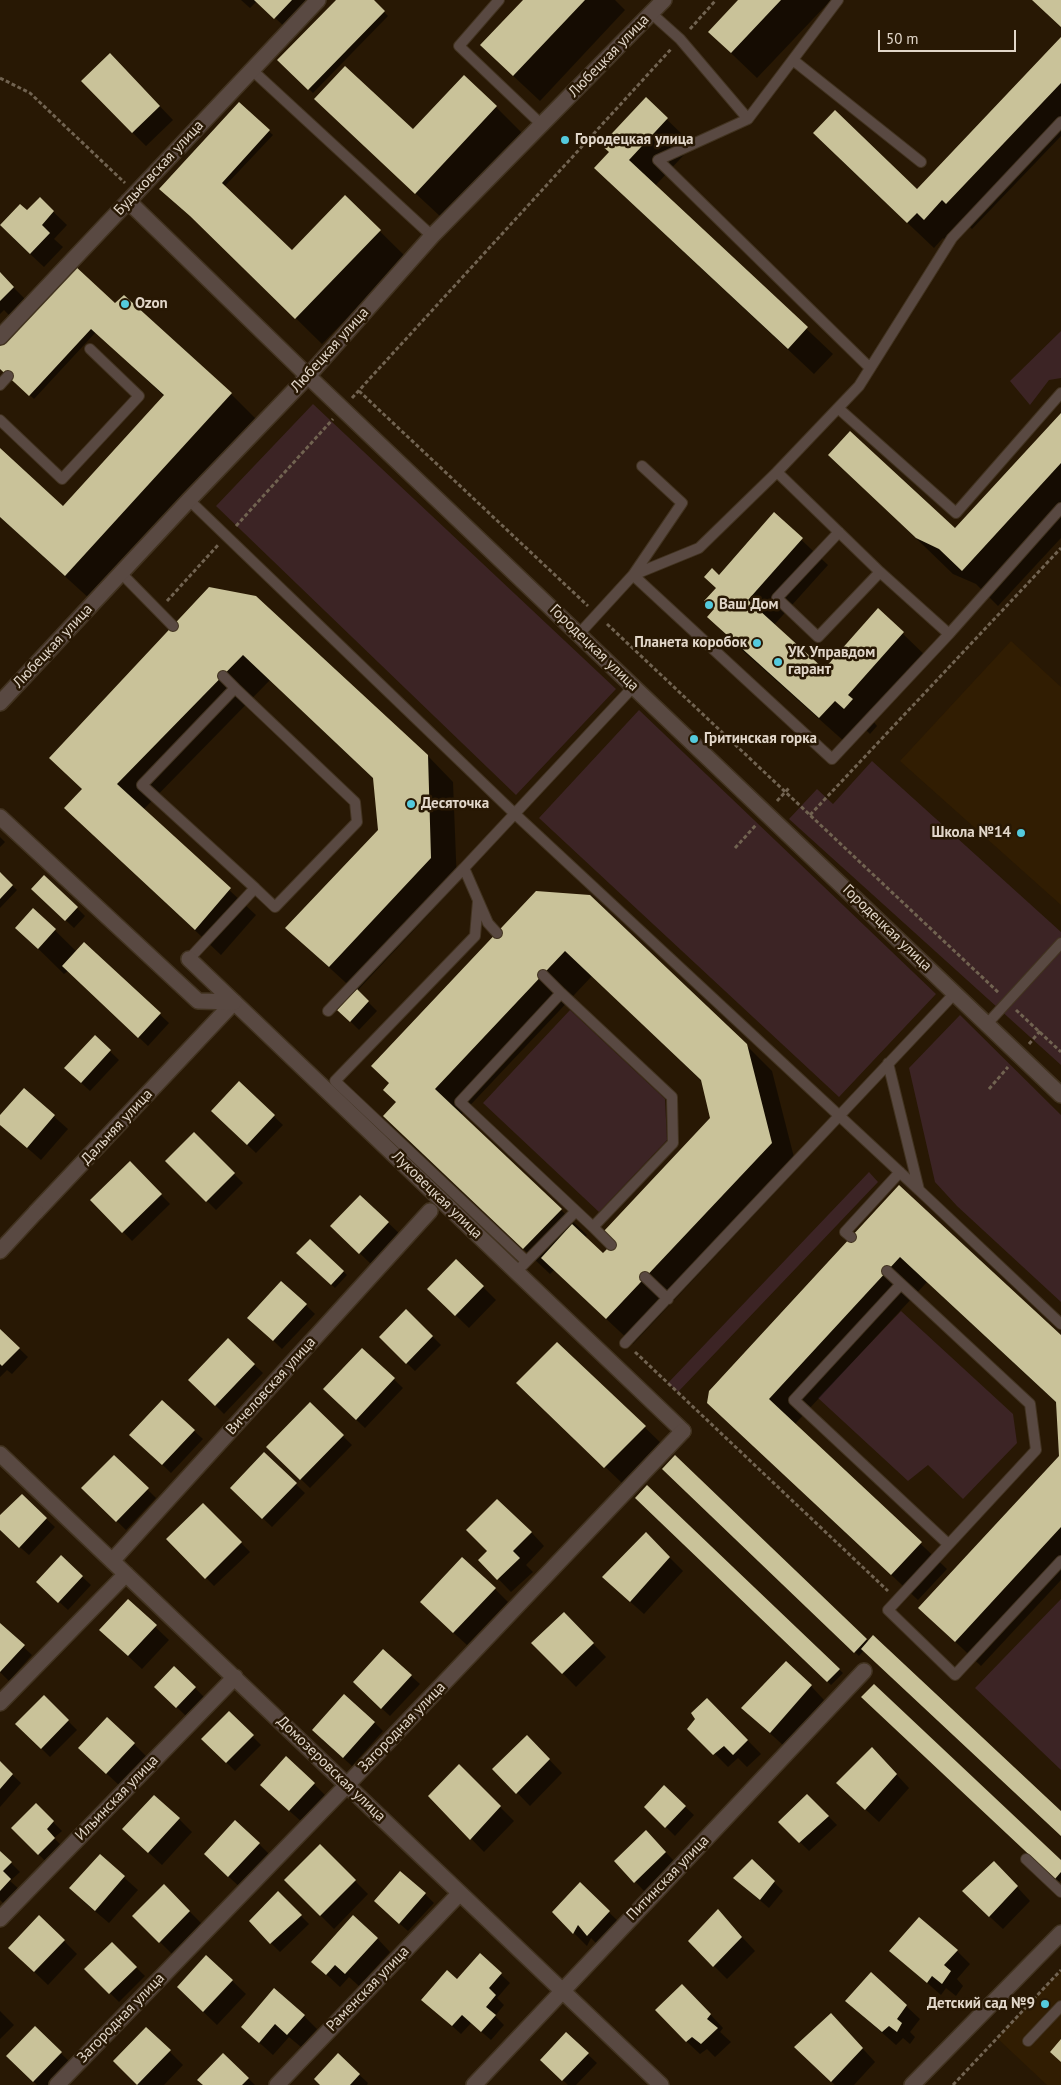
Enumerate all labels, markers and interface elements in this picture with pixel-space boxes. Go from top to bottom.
street label: Любецкая улица [565,11,653,101]
scale bar [881,20,1018,52]
text: 50 m [886,29,919,48]
street label: Будьковская улица [110,117,208,219]
place label: Городецкая улица [575,131,693,149]
marker: Городецкая улица [559,134,571,146]
place label: Ozon [135,295,168,313]
marker: Ozon [119,298,131,310]
street label: Любецкая улица [287,304,373,396]
place label: Ваш Дом [719,596,779,614]
marker: Ваш Дом [703,599,715,611]
street label: Любецкая улица [10,600,96,692]
street label: Городецкая улица [546,601,642,695]
place label: Планета коробок [634,634,747,652]
marker: Планета коробок [751,637,763,649]
place label: УК Управдом гарант [788,644,875,679]
marker: УК Управдом гарант [772,656,784,668]
place label: Гритинская горка [704,730,817,748]
marker: Гритинская горка [688,733,700,745]
place label: Десяточка [421,795,489,813]
marker: Десяточка [405,798,417,810]
place label: Школа №14 [932,824,1011,842]
marker: Школа №14 [1015,827,1027,839]
street label: Городецкая улица [839,881,935,975]
street label: Дальняя улица [78,1086,156,1168]
street label: Луковецкая улица [388,1147,486,1243]
street label: Вичеловская улица [222,1333,320,1439]
street label: Загородная улица [355,1678,449,1776]
street label: Домозеровская улица [273,1713,389,1825]
street label: Ильинская улица [72,1752,162,1844]
street label: Питинская улица [623,1832,713,1924]
street label: Раменская улица [323,1943,413,2035]
street label: Загородная улица [74,1969,168,2067]
place label: Детский сад №9 [927,1995,1035,2013]
marker: Детский сад №9 [1039,1998,1051,2010]

